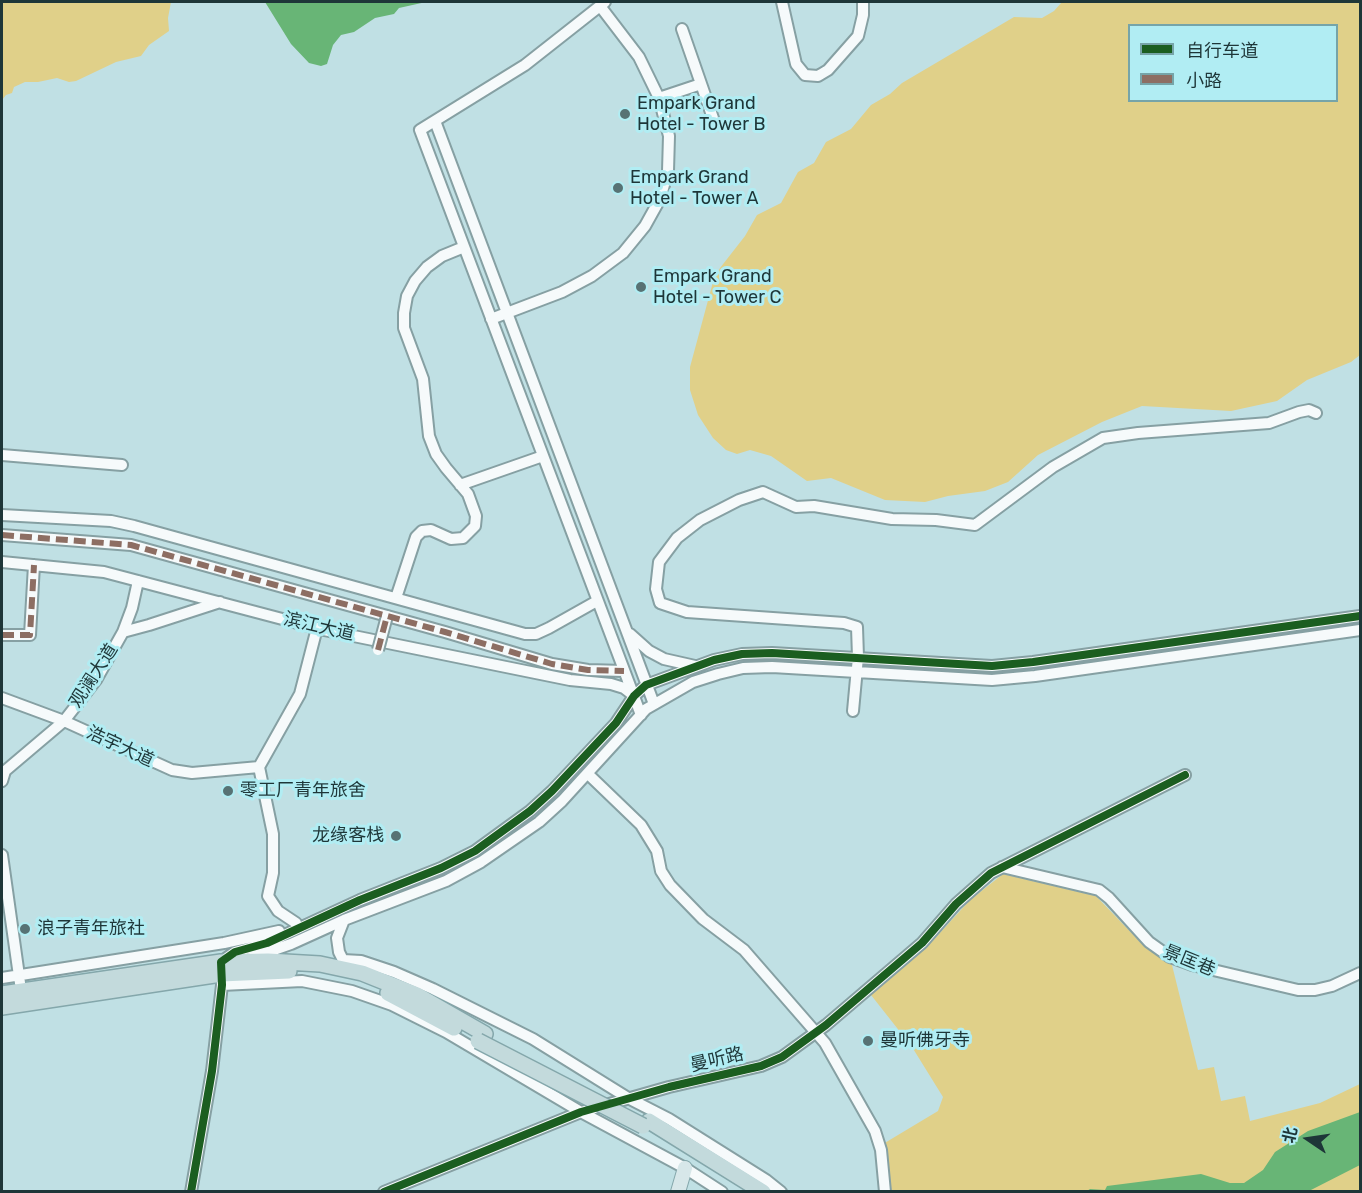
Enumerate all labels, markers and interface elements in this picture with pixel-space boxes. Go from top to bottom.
legend [1128,24,1338,102]
text: 自行车道 [1186,40,1258,62]
text: 小路 [1186,70,1222,92]
place label: Empark Grand Hotel - Tower B [637,93,765,136]
marker: Empark Grand Hotel - Tower B [618,107,632,121]
place label: Empark Grand Hotel - Tower A [630,167,758,210]
marker: Empark Grand Hotel - Tower A [611,181,625,195]
place label: Empark Grand Hotel - Tower C [653,266,781,308]
marker: Empark Grand Hotel - Tower C [634,280,648,294]
street label: 滨江大道 [281,608,357,646]
street label: 观澜大道 [65,640,123,712]
street label: 浩宇大道 [83,722,157,772]
place label: 零工厂青年旅舍 [240,780,366,802]
marker: 零工厂青年旅舍 [221,784,235,798]
place label: 龙缘客栈 [312,825,384,847]
marker: 龙缘客栈 [389,829,403,843]
place label: 浪子青年旅社 [37,918,145,940]
marker: 浪子青年旅社 [18,922,32,936]
street label: 景匡巷 [1160,941,1218,981]
place label: 曼听佛牙寺 [880,1030,970,1052]
marker: 曼听佛牙寺 [861,1034,875,1048]
street label: 曼听路 [688,1043,746,1077]
north arrow [1278,1109,1338,1169]
text: 北 [1279,1125,1301,1145]

